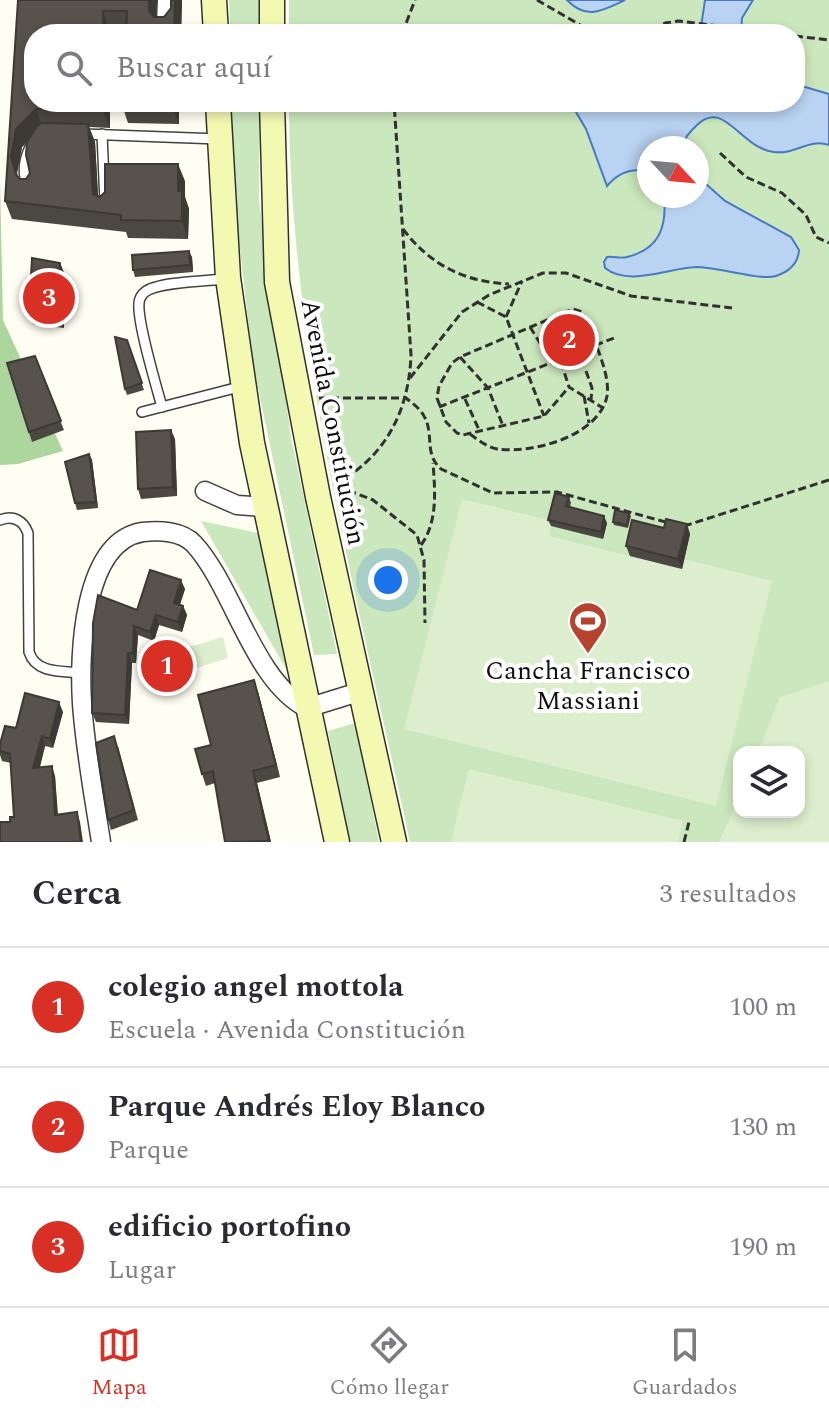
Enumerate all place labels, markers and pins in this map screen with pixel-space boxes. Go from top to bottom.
pin: 3 [23,268,75,328]
pin: 2 [543,310,595,370]
sports icon: Cancha Francisco Massiani [567,600,609,655]
pin: 1 [141,636,193,696]
place label: Cancha Francisco Massiani [485,651,691,721]

